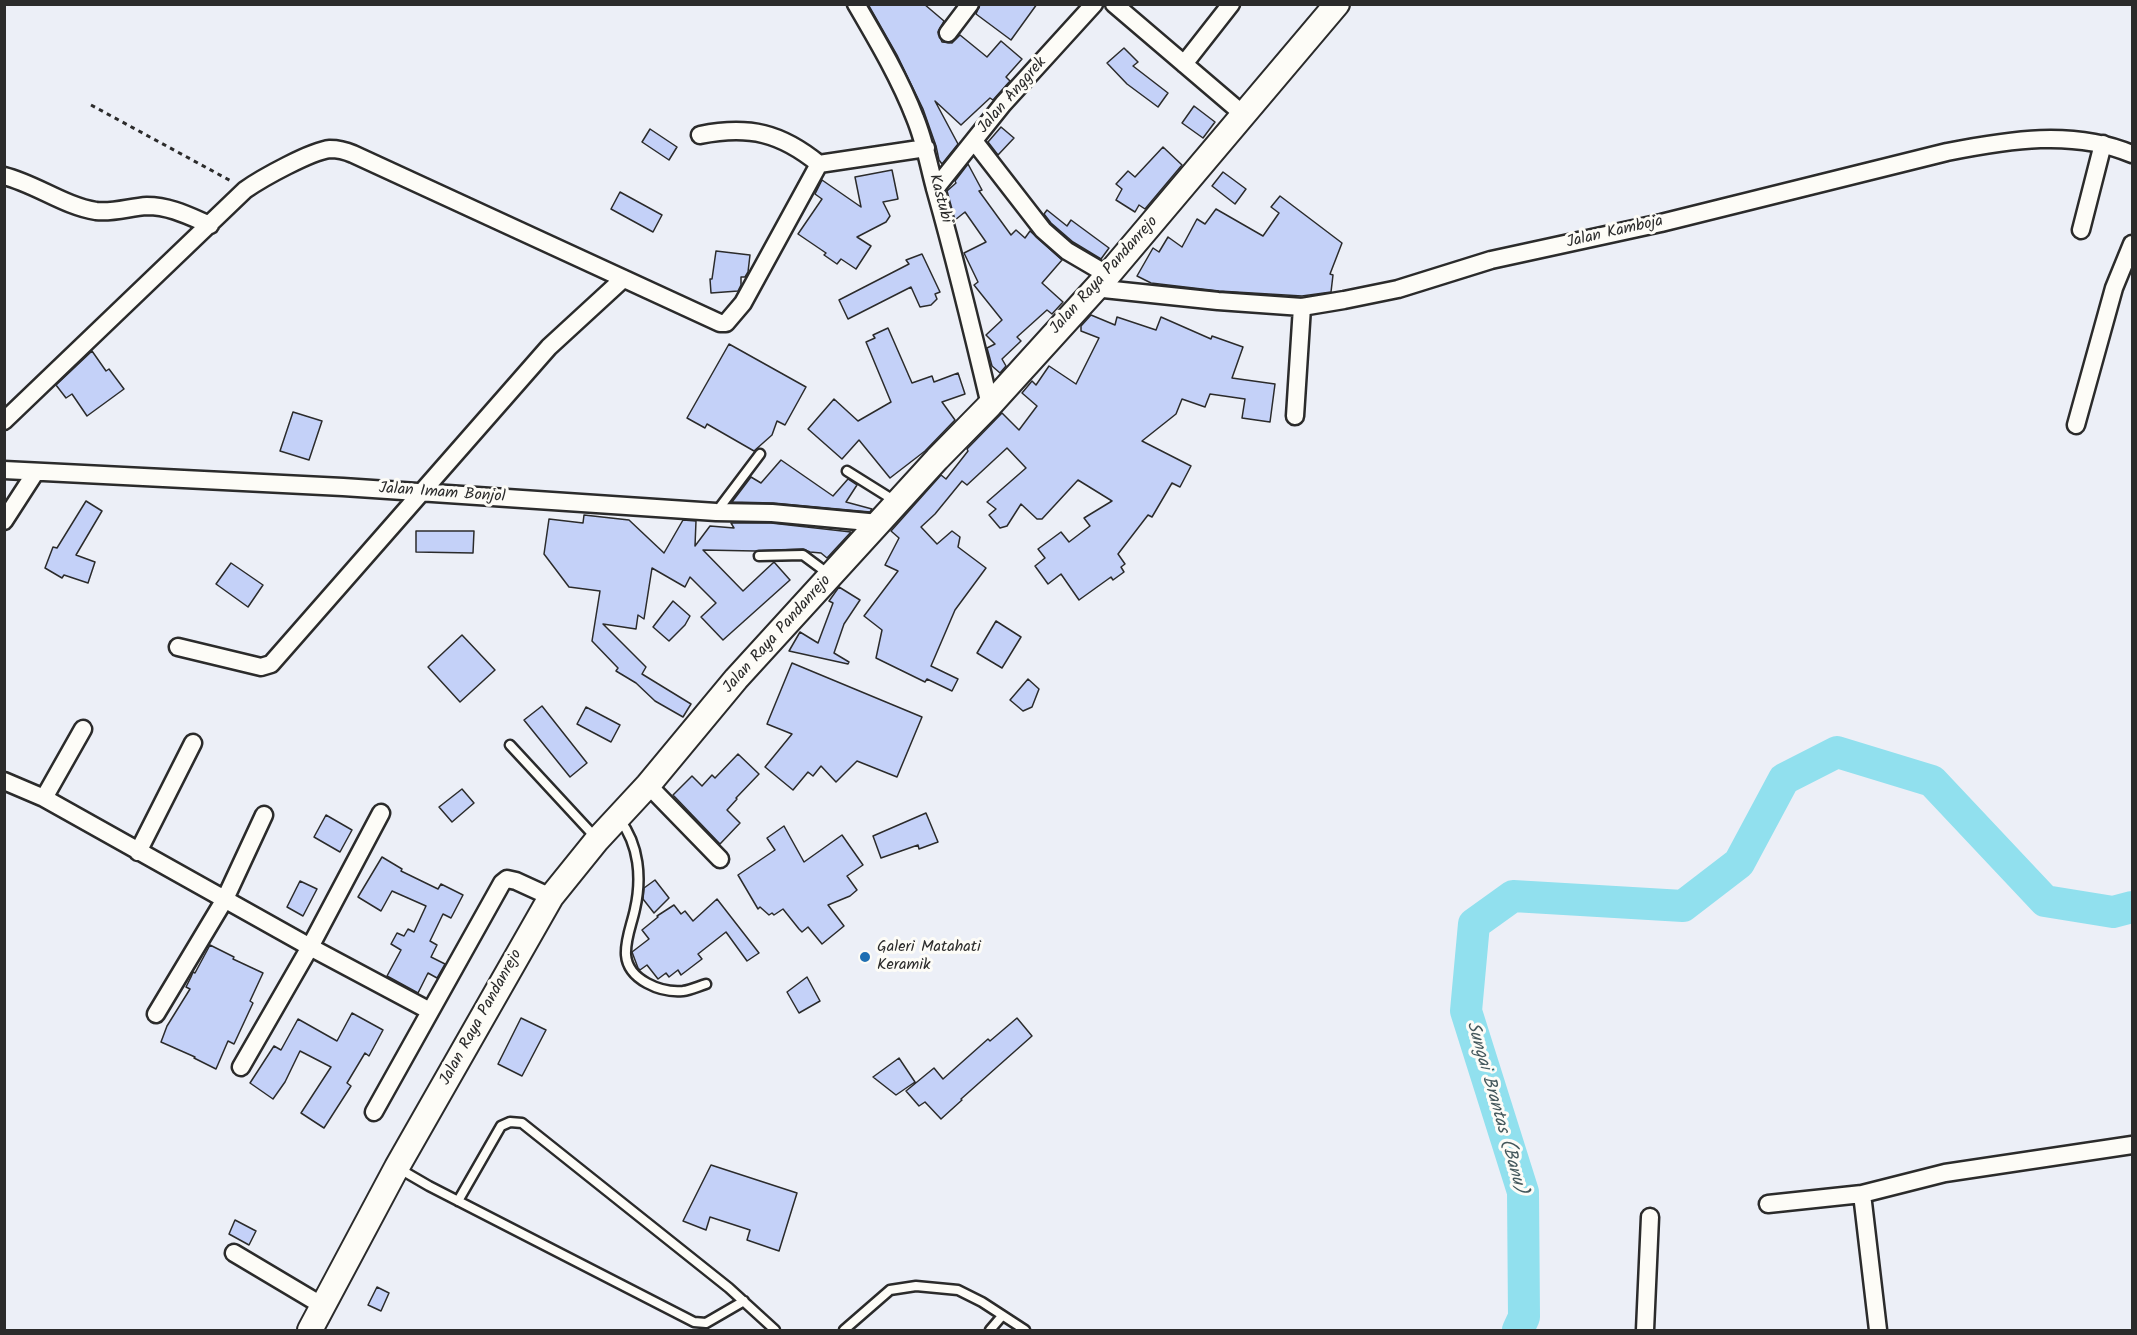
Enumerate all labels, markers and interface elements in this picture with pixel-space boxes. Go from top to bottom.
street label: Jalan Anggrek [975,54,1051,138]
street label: Kastubi [923,172,955,226]
street label: Jalan Raya Pandanrejo [1047,213,1163,339]
street label: Jalan Kamboja [1565,213,1665,253]
street label: Jalan Imam Bonjol [378,480,506,508]
street label: Jalan Raya Pandanrejo [720,572,836,698]
place label: Galeri Matahati Keramik [877,938,981,976]
street label: Jalan Raya Pandanrejo [437,947,527,1089]
marker: Galeri Matahati Keramik [858,950,872,964]
water label: Sungai Brantas (Banu) [1460,1019,1530,1197]

